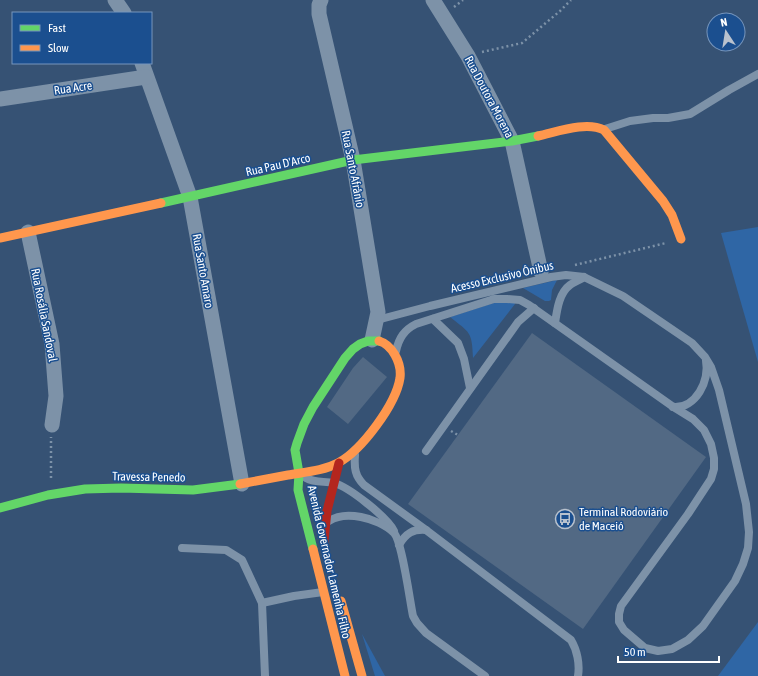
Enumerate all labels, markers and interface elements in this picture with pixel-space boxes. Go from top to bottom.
legend [12,12,152,64]
north arrow [706,12,746,52]
text: N [719,16,728,29]
text: Fast [48,21,66,35]
text: Slow [48,41,69,55]
street label: Rua Doutora Morena [462,54,516,140]
street label: Rua Acre [53,78,93,98]
street label: Rua Santo Afrânio [339,129,367,209]
street label: Rua Pau D'Arco [244,151,312,179]
street label: Rua Santo Amaro [190,233,216,310]
street label: Acesso Exclusivo Ônibus [449,258,555,296]
street label: Rua Rosália Sandoval [28,267,60,364]
street label: Travessa Penedo [112,469,186,485]
street label: Avenida Governador Lamenha Filho [305,484,354,640]
place label: Terminal Rodoviário de Maceió [579,505,669,533]
bus stop icon: Terminal Rodoviário de Maceió [554,508,576,530]
scale bar [618,638,719,664]
text: 50 m [624,645,646,659]

